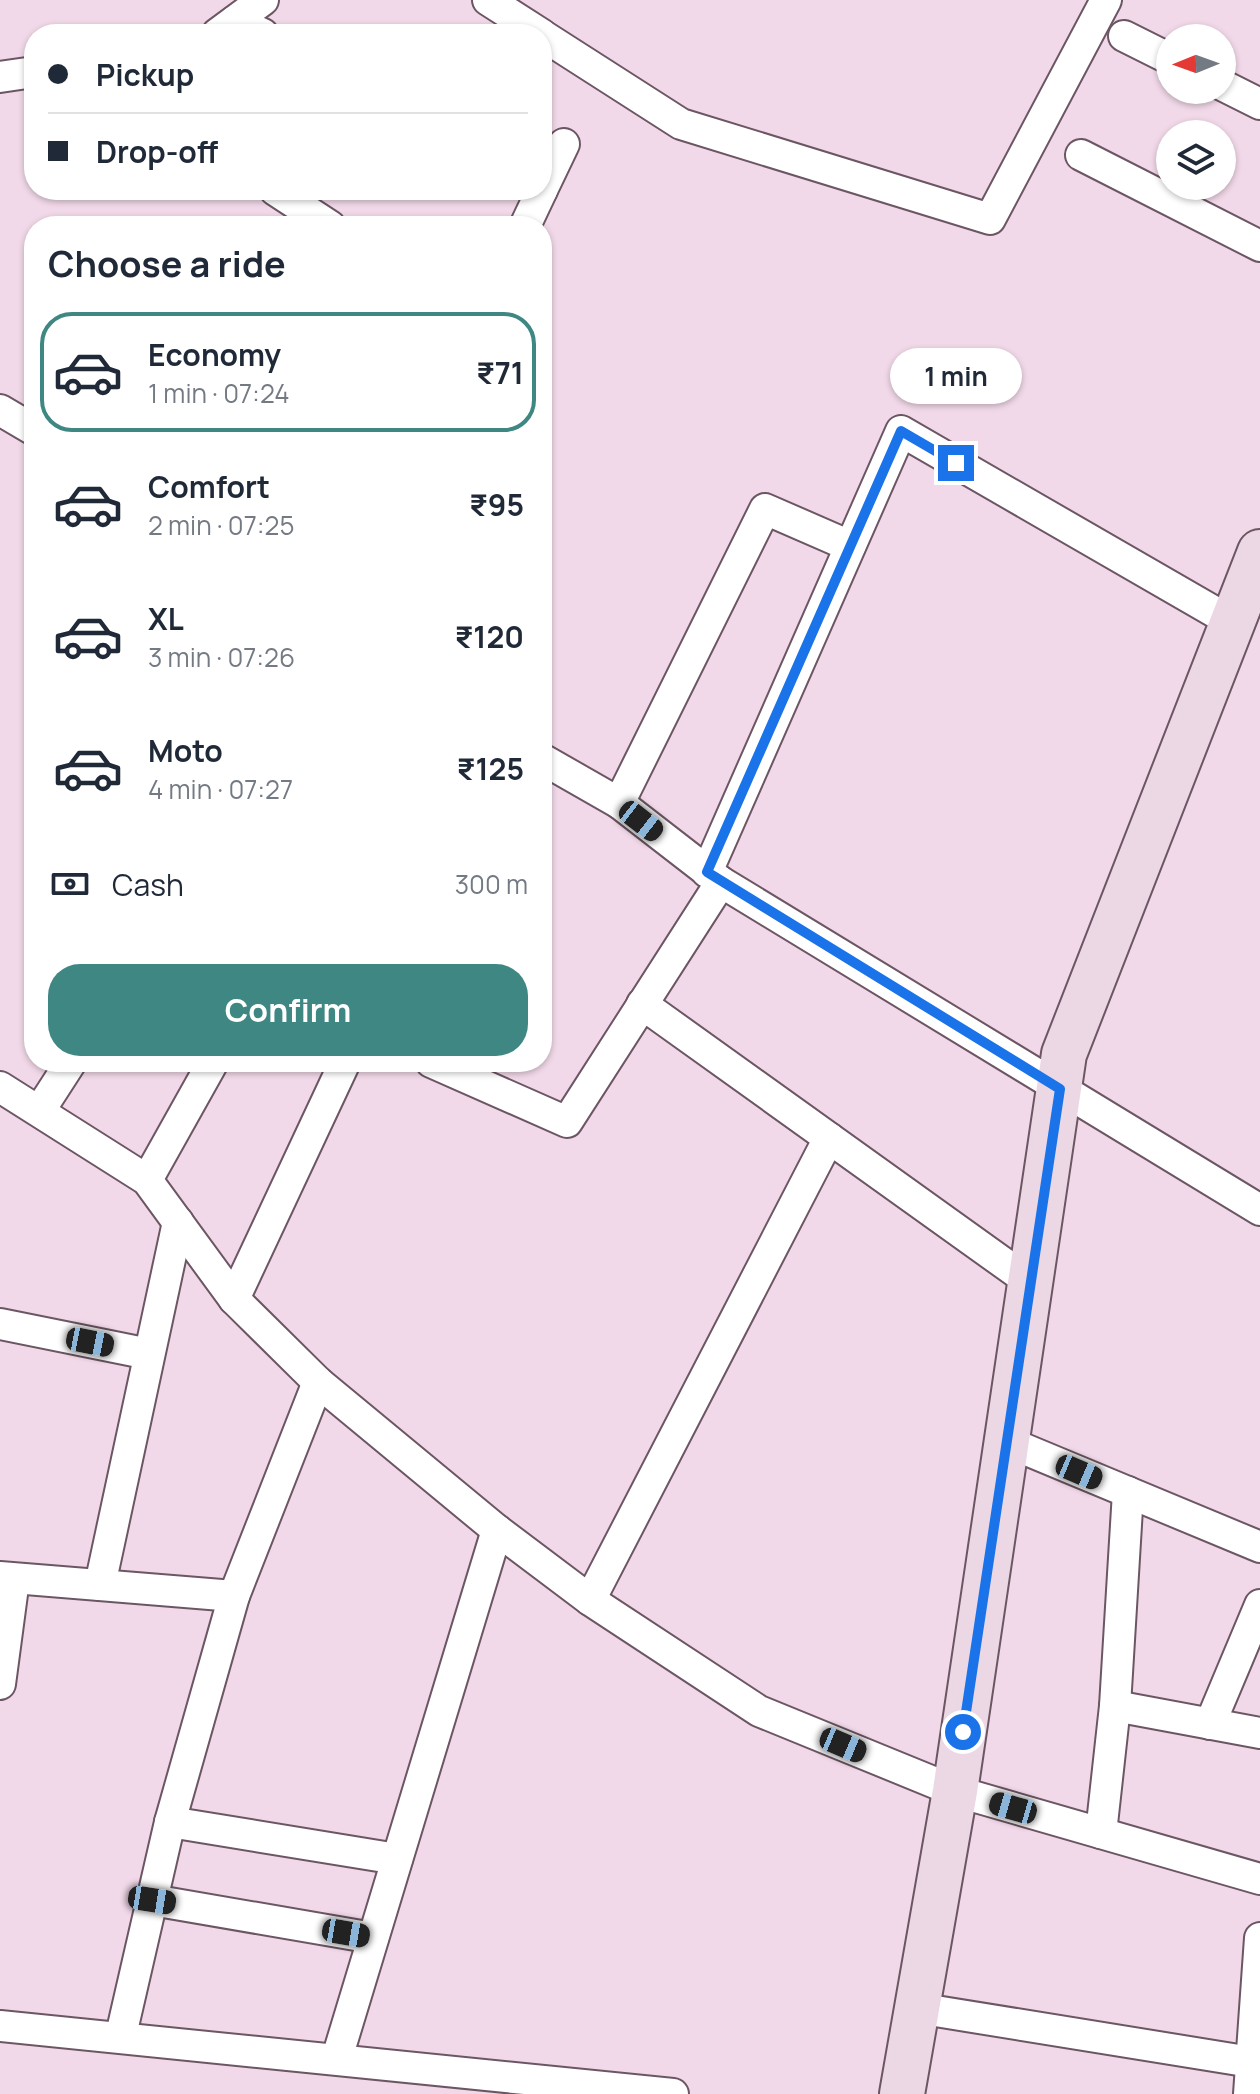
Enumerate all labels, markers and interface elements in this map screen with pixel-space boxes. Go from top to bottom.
north arrow [1156,24,1236,104]
map controls [1156,24,1236,200]
text: Pickup [96,54,194,95]
button: layers [1156,120,1236,200]
text: Drop-off [96,131,218,172]
text: Choose a ride [48,239,286,288]
text: Economy [148,334,281,375]
icon: car [52,336,124,408]
callout: 1 min [890,347,1022,403]
text: ₹71 [476,352,524,393]
text: 1 min [924,358,988,394]
text: 1 min · 07:24 [148,375,290,411]
route end [938,445,974,481]
text: Comfort [148,466,270,507]
icon: car [52,468,124,540]
text: ₹95 [469,484,524,525]
text: 2 min · 07:25 [148,507,294,543]
text: XL [148,598,184,639]
icon: car [52,600,124,672]
text: ₹120 [455,616,524,657]
text: 3 min · 07:26 [148,639,295,675]
text: Moto [148,730,223,771]
icon: car [52,732,124,804]
text: ₹125 [457,748,524,789]
text: 4 min · 07:27 [148,771,293,807]
car [615,797,667,845]
icon: cash [48,862,92,906]
text: Cash [112,864,184,905]
text: 300 m [455,866,528,902]
button: Confirm [48,964,528,1056]
car [64,1326,116,1358]
car [1052,1452,1106,1492]
route start [945,1714,981,1750]
car [816,1725,870,1765]
car [987,1790,1039,1826]
car [126,1884,178,1916]
car [320,1917,372,1949]

